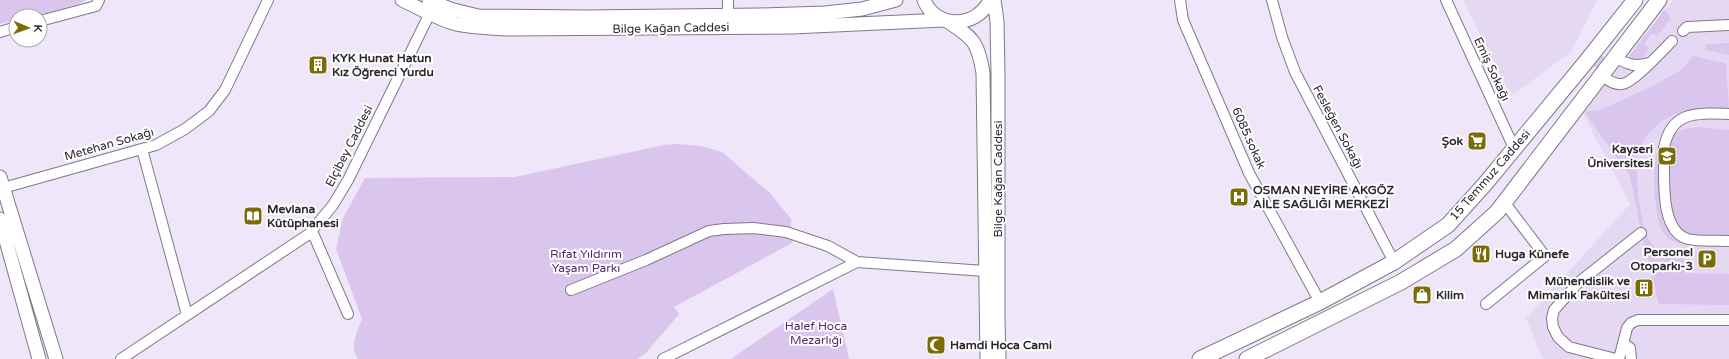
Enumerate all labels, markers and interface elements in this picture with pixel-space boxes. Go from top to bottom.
north arrow [8,8,48,48]
street label: Bilge Kağan Caddesi [612,20,730,36]
text: K [31,24,44,33]
street label: Emiş Sokağı [1471,35,1513,103]
place label: KYK Hunat Hatun Kız Öğrenci Yurdu [332,51,434,80]
building icon: KYK Hunat Hatun Kız Öğrenci Yurdu [307,54,329,76]
street label: Fesleğen Sokağı [1310,83,1366,171]
street label: Elçibey Caddesi [322,103,376,189]
street label: 6085.sokak [1229,105,1269,171]
street label: Bilge Kağan Caddesi [991,121,1005,237]
street label: Metehan Sokağı [63,125,155,163]
street label: 15 Temmuz Caddesi [1447,127,1533,223]
supermarket icon: Şok [1466,130,1488,152]
place label: Şok [1442,134,1463,149]
place label: Kayseri Üniversitesi [1587,142,1653,170]
school or university icon: Kayseri Üniversitesi [1656,145,1678,167]
place label: OSMAN NEYİRE AKGÖZ AİLE SAĞLIĞI MERKEZİ [1253,183,1395,211]
hospital icon: OSMAN NEYİRE AKGÖZ AİLE SAĞLIĞI MERKEZİ [1228,186,1250,208]
place label: Mevlana Kütüphanesi [267,202,339,231]
library icon: Mevlana Kütüphanesi [242,205,264,227]
restaurant icon: Huga Künefe [1470,243,1492,265]
place label: Personel Otoparkı-3 [1631,245,1693,274]
park label: Rıfat Yıldırım Yaşam Parkı [550,247,622,275]
place label: Huga Künefe [1495,247,1569,262]
parking icon: Personel Otoparkı-3 [1696,248,1718,270]
place label: Mühendislik ve Mimarlık Fakültesi [1528,274,1630,302]
building icon: Mühendislik ve Mimarlık Fakültesi [1633,277,1655,299]
shop icon: Kilim [1411,284,1433,306]
place label: Kilim [1436,288,1464,302]
park label: Halef Hoca Mezarlığı [785,319,847,347]
mosque icon: Hamdi Hoca Cami [925,334,947,356]
place label: Hamdi Hoca Cami [950,338,1052,352]

